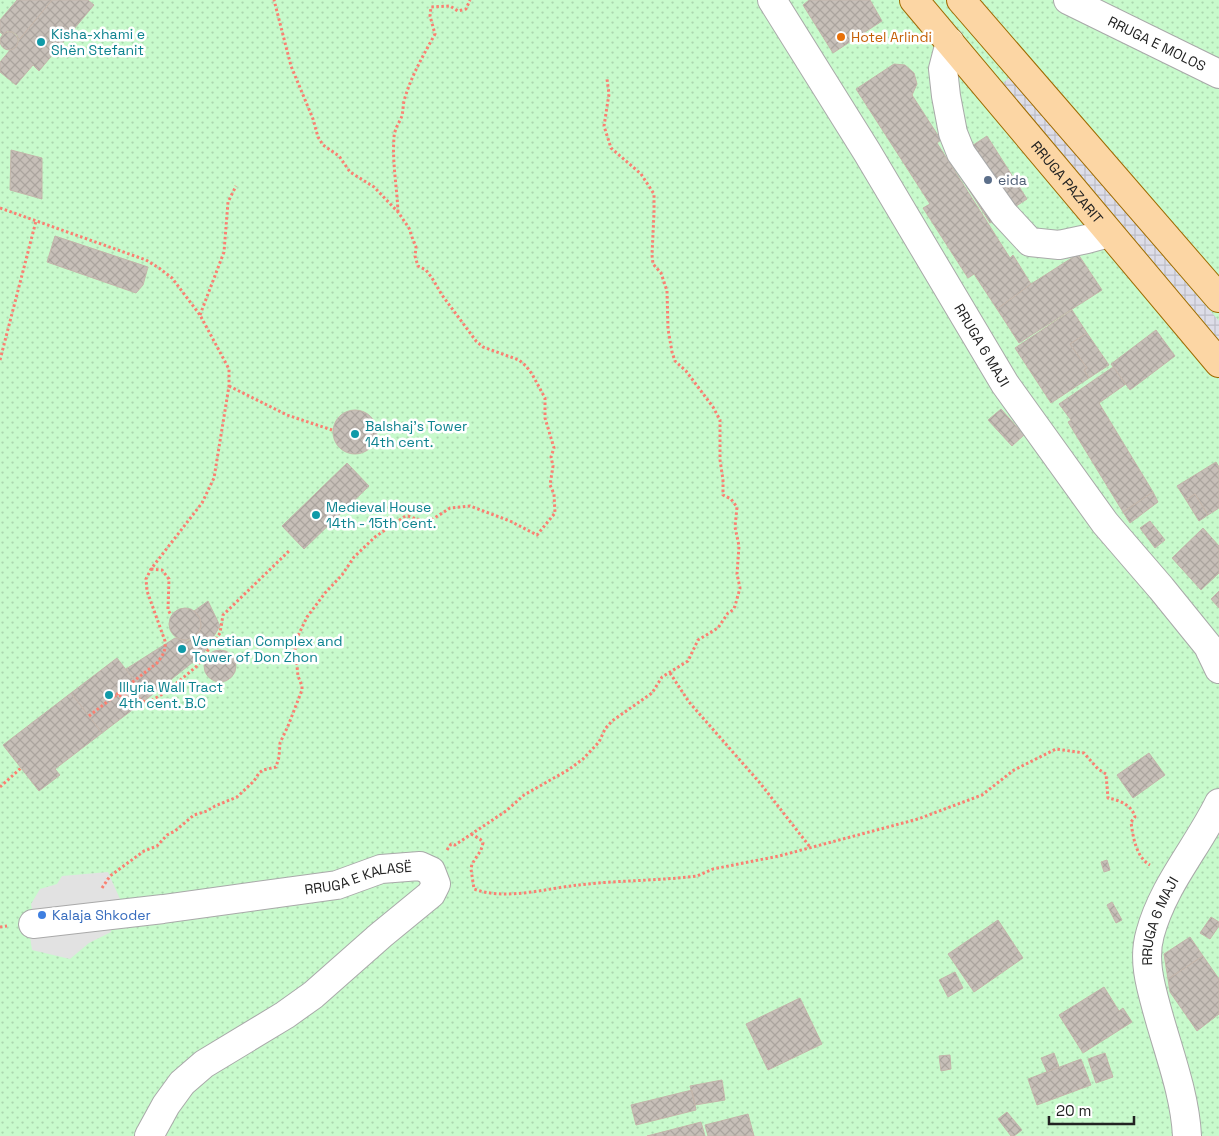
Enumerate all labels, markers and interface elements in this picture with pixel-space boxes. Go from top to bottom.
street label: RRUGA E MOLOS [1105,12,1209,75]
place label: Kisha-xhami e Shën Stefanit [51,25,145,59]
place label: Hotel Arlindi [851,28,932,46]
marker: Hotel Arlindi [835,31,847,43]
marker: Kisha-xhami e Shën Stefanit [35,36,47,48]
street label: RRUGA PAZARIT [1027,137,1107,227]
place label: eida [998,171,1027,189]
marker: eida [982,174,994,186]
street label: RRUGA 6 MAJI [950,300,1014,390]
place label: Balshaj's Tower 14th cent. [365,417,467,451]
marker: Balshaj's Tower 14th cent. [349,428,361,440]
place label: Medieval House 14th - 15th cent. [326,498,436,532]
marker: Medieval House 14th - 15th cent. [310,509,322,521]
place label: Venetian Complex and Tower of Don Zhon [192,632,343,666]
marker: Venetian Complex and Tower of Don Zhon [176,643,188,655]
place label: Illyria Wall Tract 4th cent. B.C [119,678,223,712]
marker: Illyria Wall Tract 4th cent. B.C [103,689,115,701]
street label: RRUGA E KALASË [303,858,413,898]
street label: RRUGA 6 MAJI [1138,873,1182,966]
place label: Kalaja Shkoder [52,906,151,924]
marker: Kalaja Shkoder [36,909,48,921]
scale bar [1049,1094,1134,1126]
text: 20 m [1056,1101,1091,1120]

